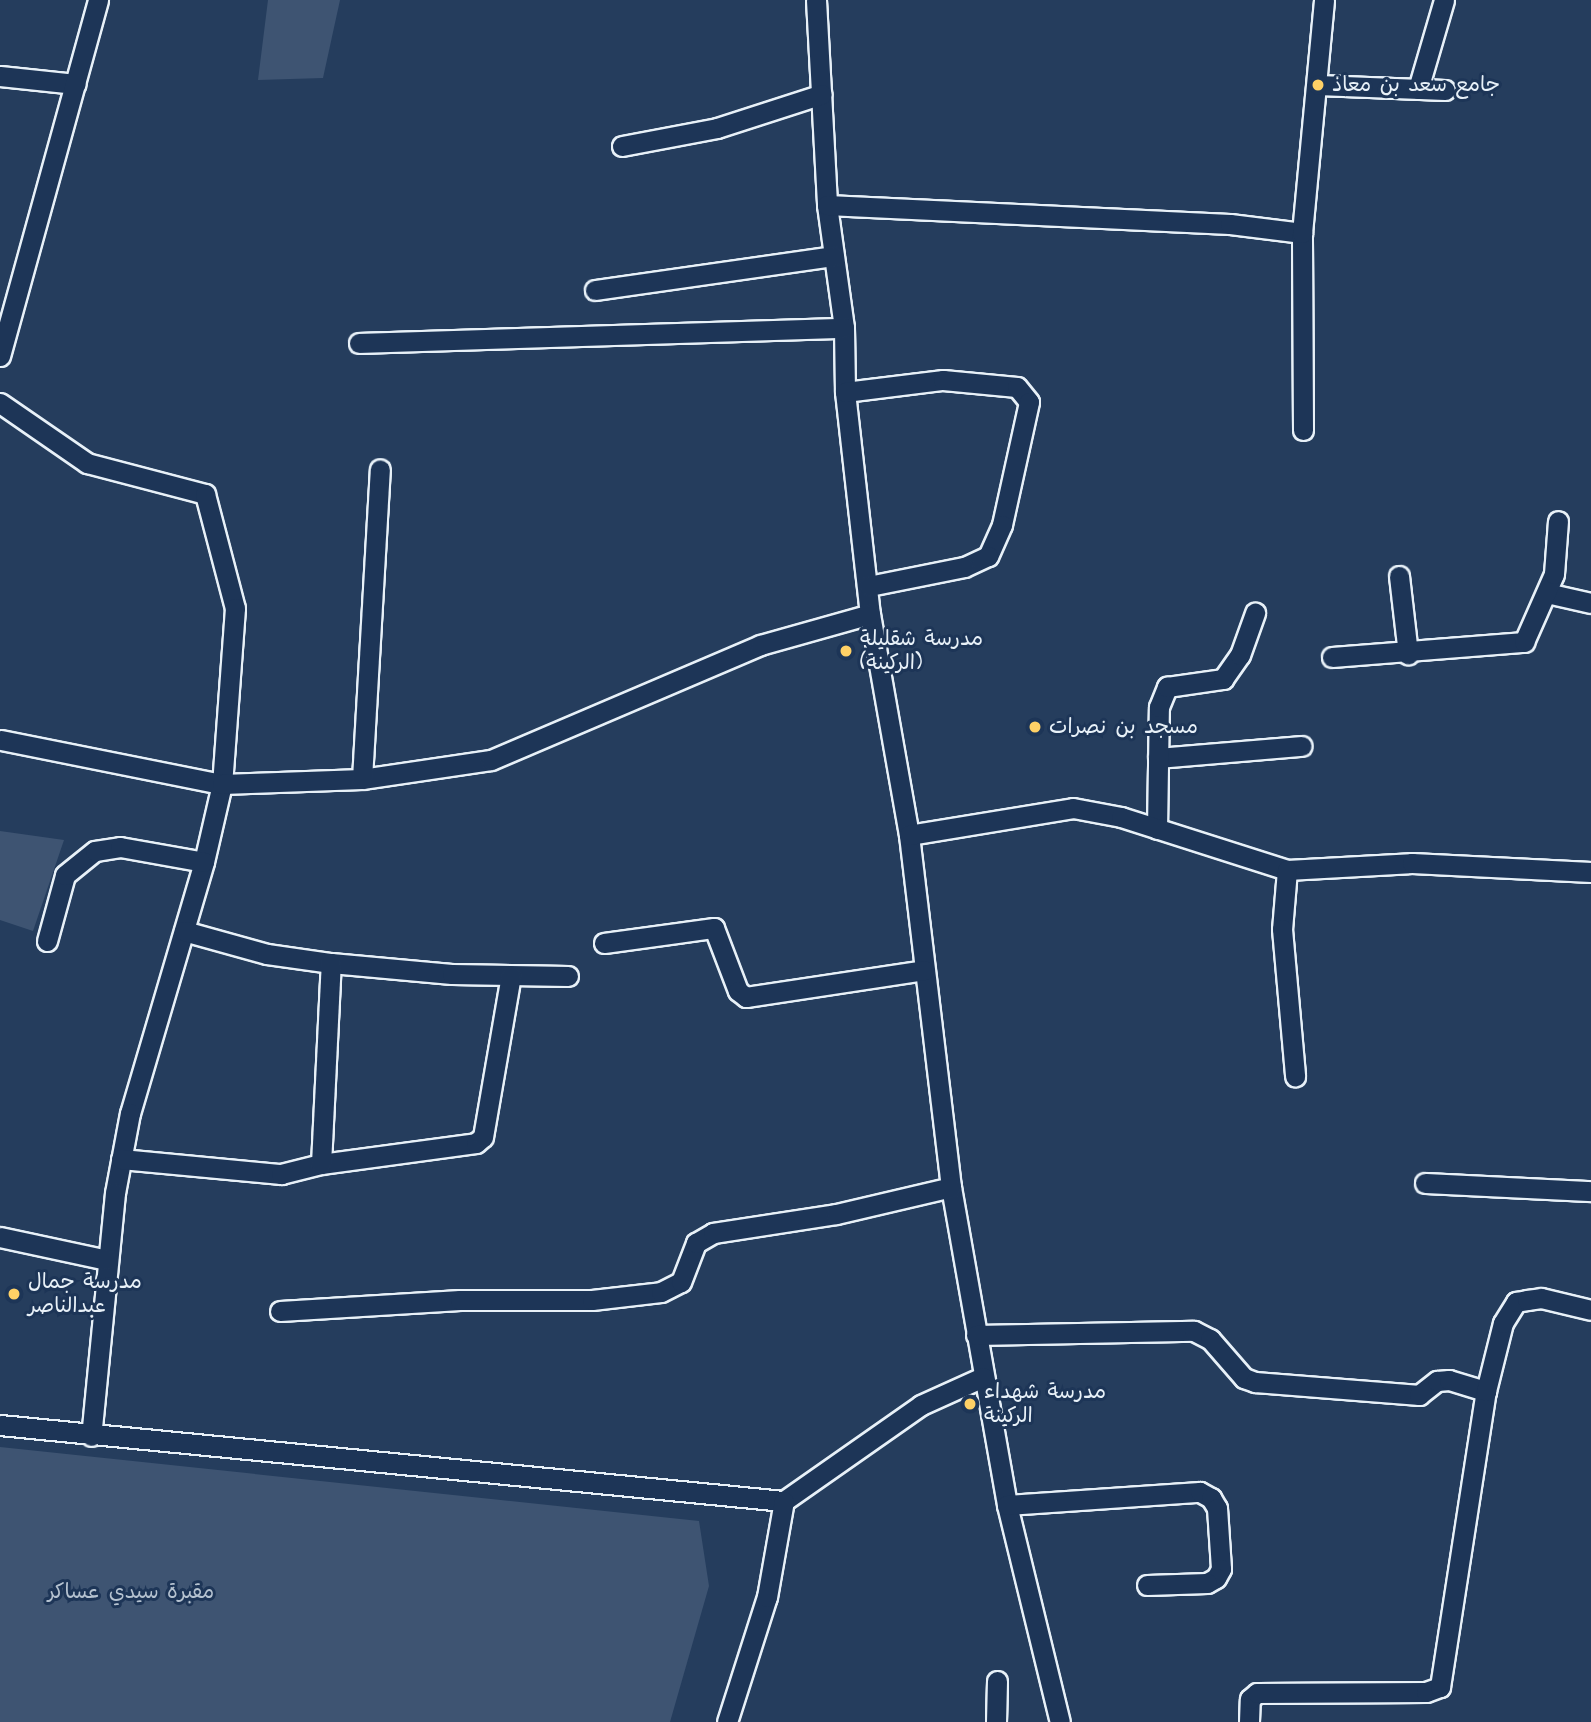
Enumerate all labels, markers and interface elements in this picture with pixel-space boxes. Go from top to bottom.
place label: جامع سعد بن معاذ [1332,72,1500,98]
marker: جامع سعد بن معاذ [1310,77,1326,93]
place label: مدرسة شقليلة (الركينة) [860,626,983,676]
marker: مدرسة شقليلة (الركينة) [838,643,854,659]
place label: مسجد بن نصرات [1049,714,1198,740]
marker: مسجد بن نصرات [1027,719,1043,735]
place label: مدرسة جمال عبدالناصر [28,1269,142,1319]
marker: مدرسة جمال عبدالناصر [6,1286,22,1302]
place label: مدرسة شهداء الركينة [984,1379,1106,1429]
marker: مدرسة شهداء الركينة [962,1396,978,1412]
park label: مقبرة سيدي عساكر [48,1579,214,1605]

